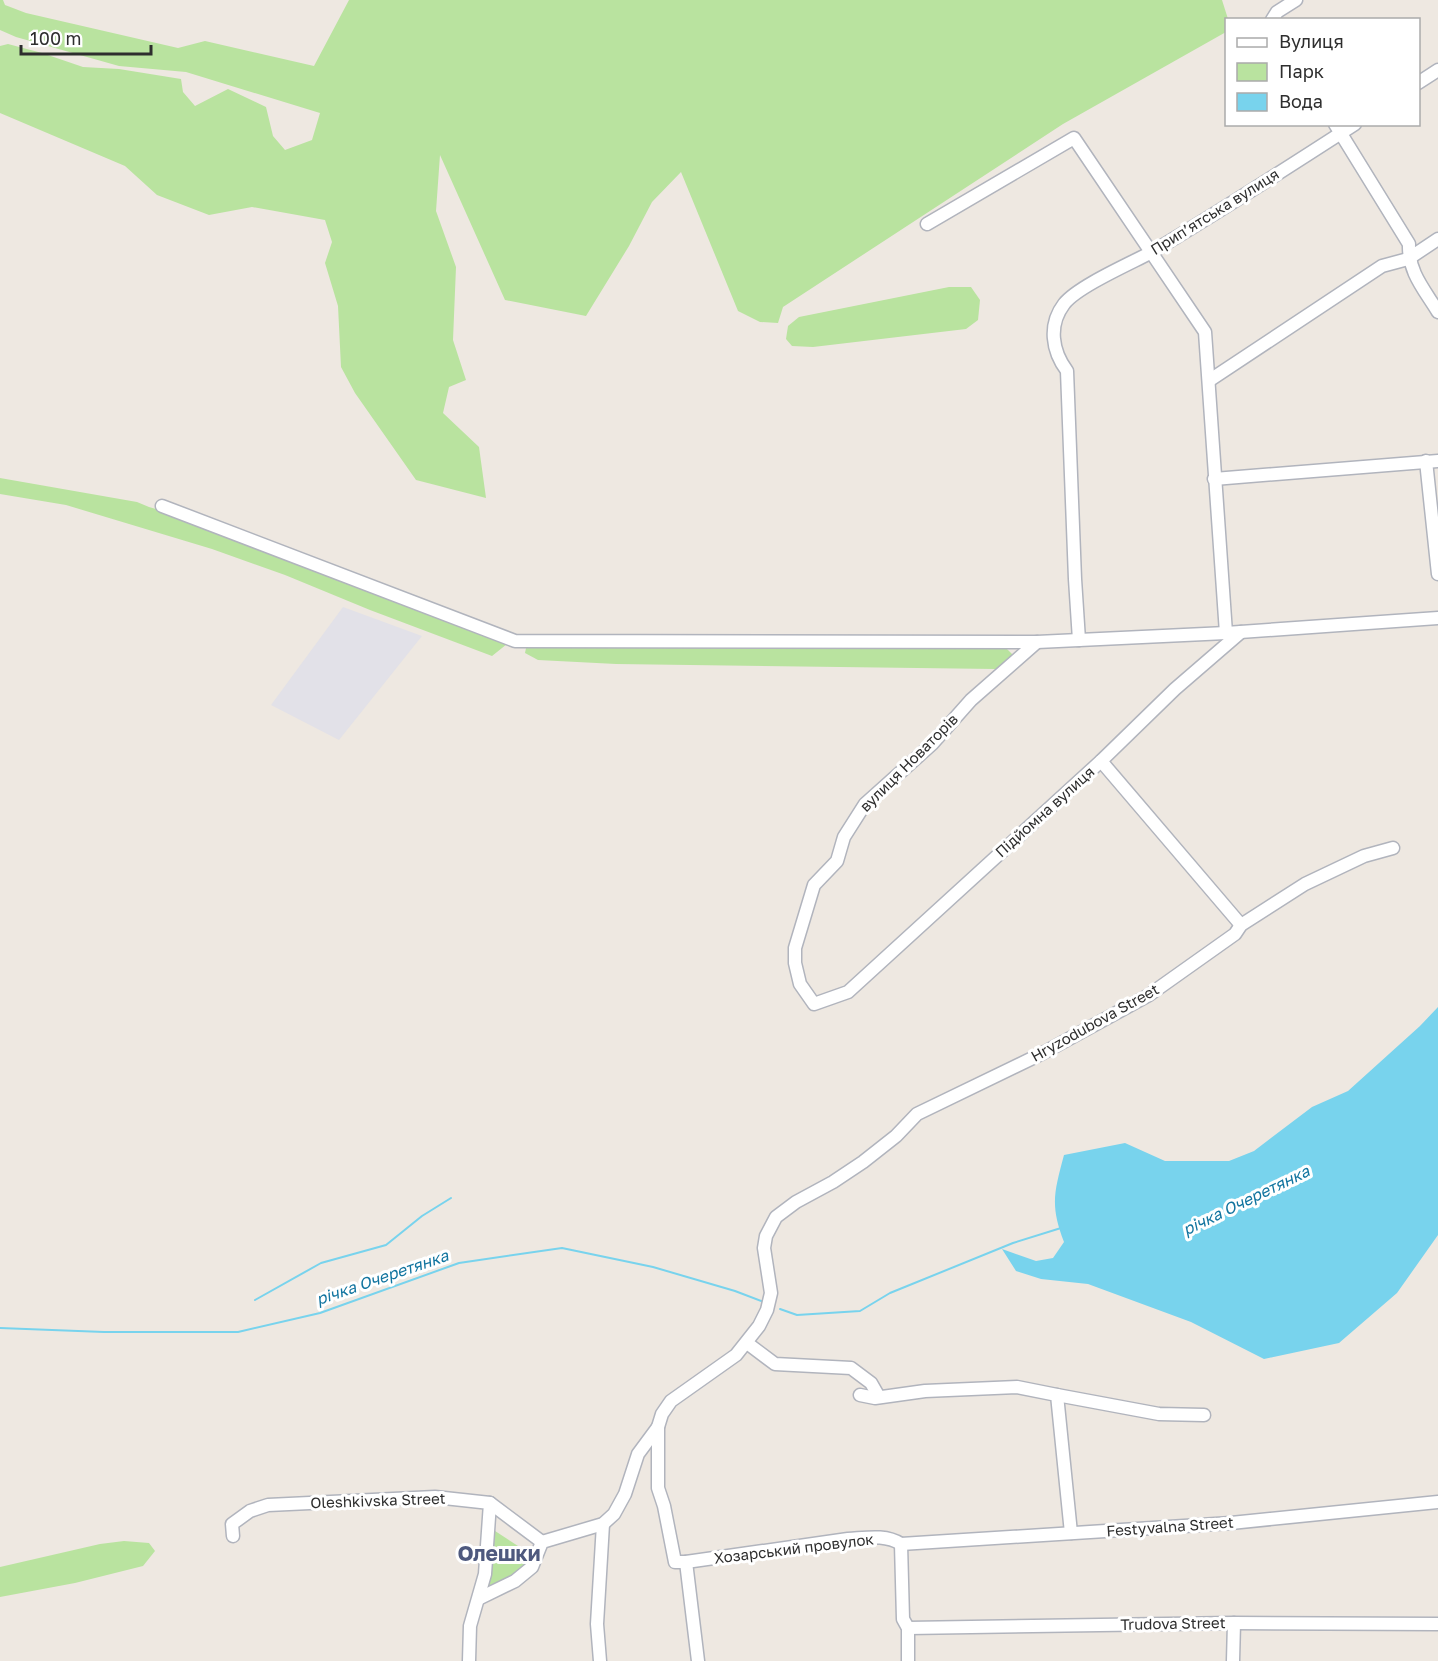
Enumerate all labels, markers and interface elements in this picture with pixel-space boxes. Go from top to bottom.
scale bar [21,18,152,56]
legend [1225,18,1420,126]
text: 100 m [30,27,81,49]
text: Вулиця [1279,30,1344,52]
text: Парк [1279,60,1324,82]
text: Вода [1279,90,1323,112]
street label: Прип’ятська вулиця [1147,164,1282,258]
street label: вулиця Новаторів [856,710,961,815]
street label: Підйомна вулиця [991,762,1097,860]
street label: Hryzodubova Street [1027,979,1162,1065]
water label: річка Очеретянка [1179,1160,1314,1239]
water label: річка Очеретянка [313,1245,452,1309]
street label: Oleshkivska Street [310,1489,446,1511]
street label: Festyvalna Street [1106,1513,1234,1539]
street label: Хозарський провулок [713,1529,875,1567]
district label: Олешки [457,1540,541,1566]
street label: Trudova Street [1120,1613,1226,1633]

